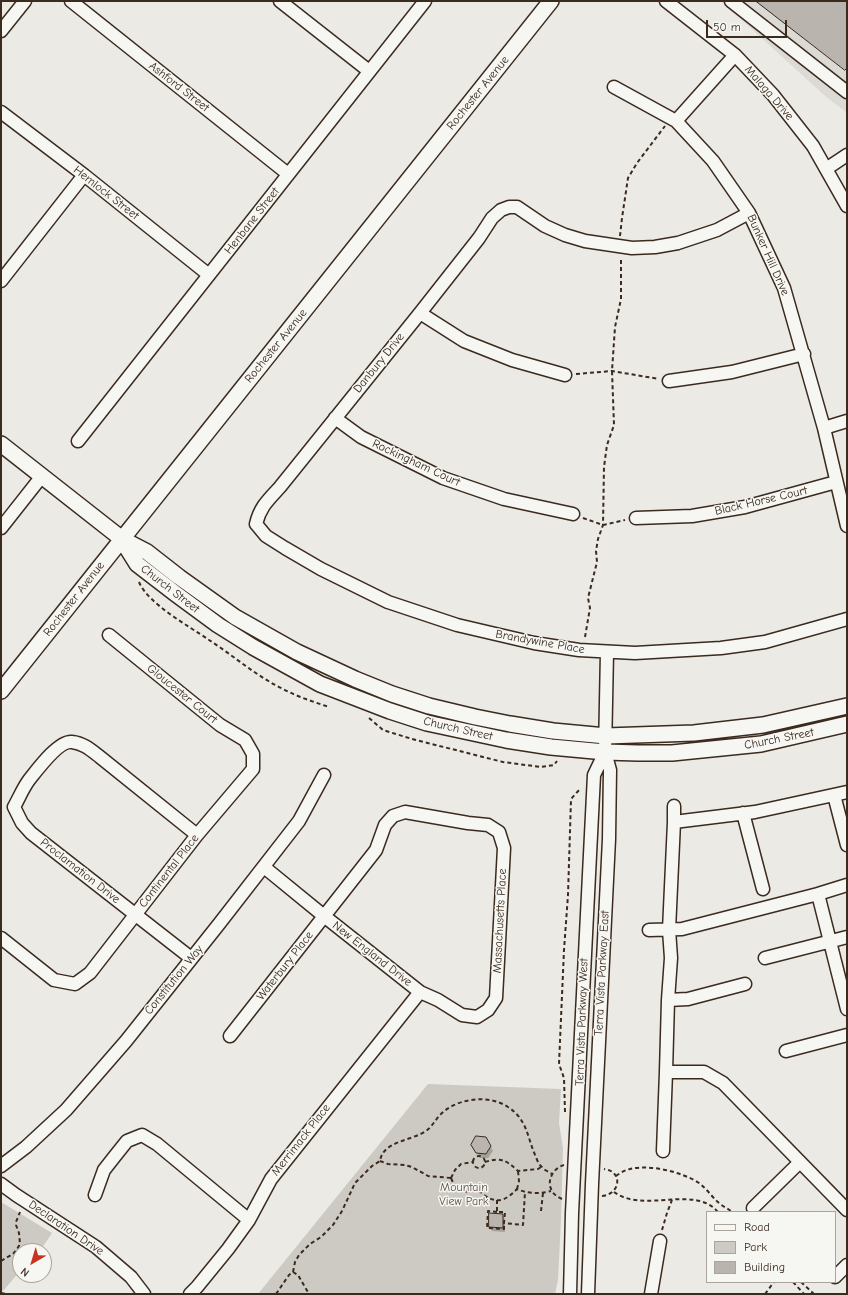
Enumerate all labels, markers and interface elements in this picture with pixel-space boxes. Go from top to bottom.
scale bar [708,12,789,38]
text: 50 m [713,20,741,34]
street label: Rochester Avenue [444,53,512,133]
street label: Ashford Street [146,59,212,115]
street label: Malaga Drive [741,63,797,123]
street label: Hemlock Street [70,163,142,223]
street label: Henbane Street [222,185,282,257]
street label: Bunker Hill Drive [744,212,792,298]
street label: Rochester Avenue [242,306,310,386]
street label: Danbury Drive [350,330,408,396]
street label: Rockingham Court [370,436,462,490]
street label: Black Horse Court [713,483,809,519]
street label: Rochester Avenue [40,559,108,639]
street label: Church Street [138,562,202,616]
street label: Brandywine Place [494,627,586,657]
street label: Gloucester Court [144,661,220,727]
street label: Church Street [422,714,494,744]
street label: Church Street [743,725,815,753]
street label: Continental Place [136,831,202,911]
street label: Proclamation Drive [37,835,123,907]
street label: Massachusetts Place [490,868,510,974]
street label: Terra Vista Parkway East [592,910,612,1036]
street label: New England Drive [329,918,415,990]
street label: Waterbury Place [254,929,316,1003]
street label: Constitution Way [142,942,206,1018]
street label: Terra Vista Parkway West [573,958,591,1086]
street label: Merrimack Place [268,1101,334,1179]
park label: Mountain View Park [439,1181,489,1209]
street label: Declaration Drive [26,1197,106,1259]
legend [706,1211,836,1283]
text: Road [744,1220,770,1234]
text: Park [744,1240,767,1254]
north arrow [12,1243,52,1283]
text: Building [744,1260,785,1274]
text: N [18,1265,32,1279]

